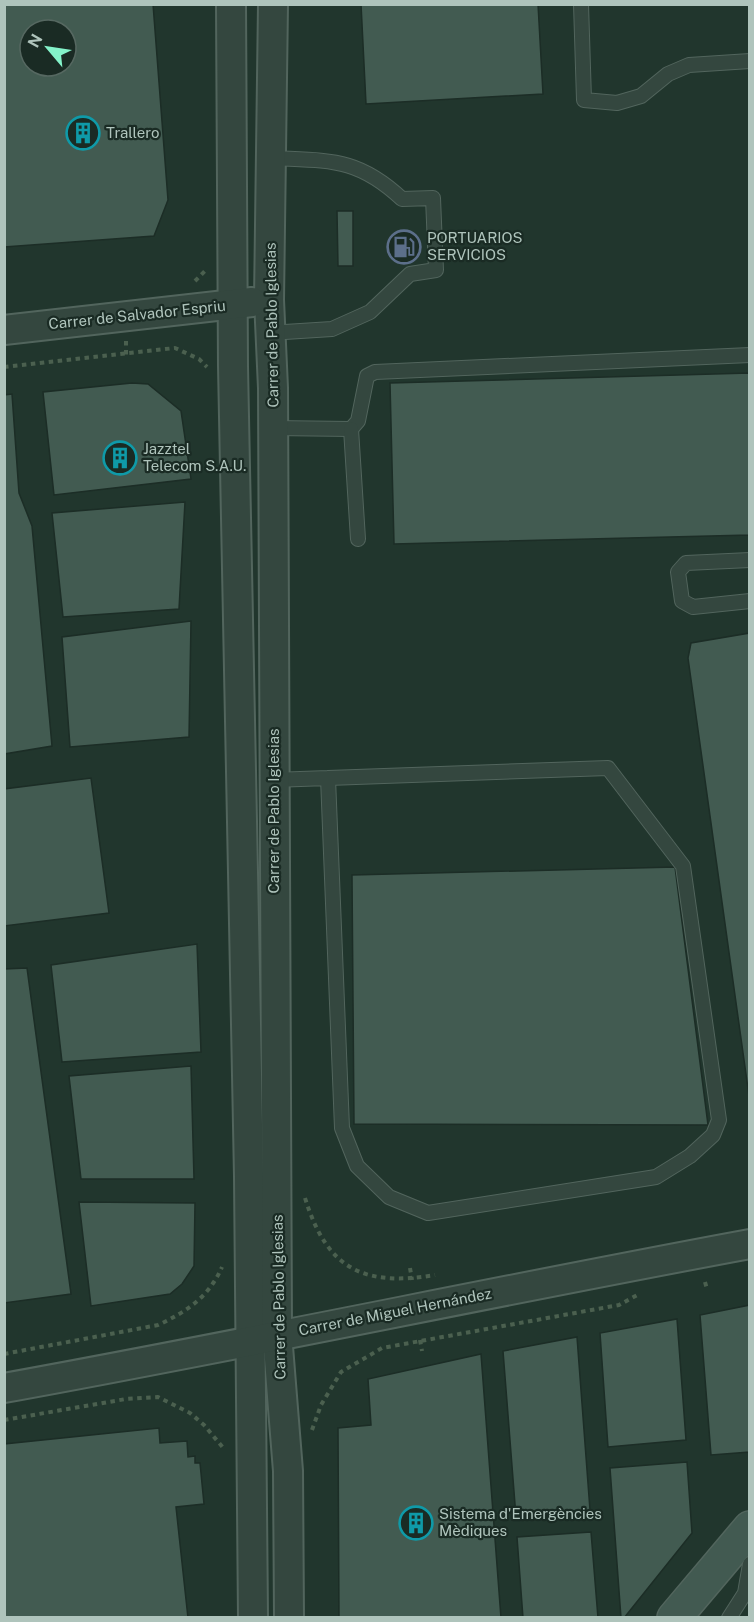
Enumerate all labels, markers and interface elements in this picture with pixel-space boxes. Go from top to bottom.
north arrow [18,18,78,78]
text: N [24,31,47,51]
building icon: Trallero [65,115,101,151]
place label: Trallero [106,124,160,141]
fuel station icon: PORTUARIOS SERVICIOS [386,229,422,265]
place label: PORTUARIOS SERVICIOS [427,229,523,263]
street label: Carrer de Pablo Iglesias [262,242,281,408]
street label: Carrer de Salvador Espriu [48,297,226,332]
building icon: Jazztel Telecom S.A.U. [102,440,138,476]
place label: Jazztel Telecom S.A.U. [143,440,246,474]
street label: Carrer de Pablo Iglesias [265,729,282,894]
street label: Carrer de Pablo Iglesias [269,1214,288,1380]
street label: Carrer de Miguel Hernández [297,1284,493,1339]
building icon: Sistema d'Emergències Mèdiques [398,1505,434,1541]
place label: Sistema d'Emergències Mèdiques [439,1505,602,1539]

